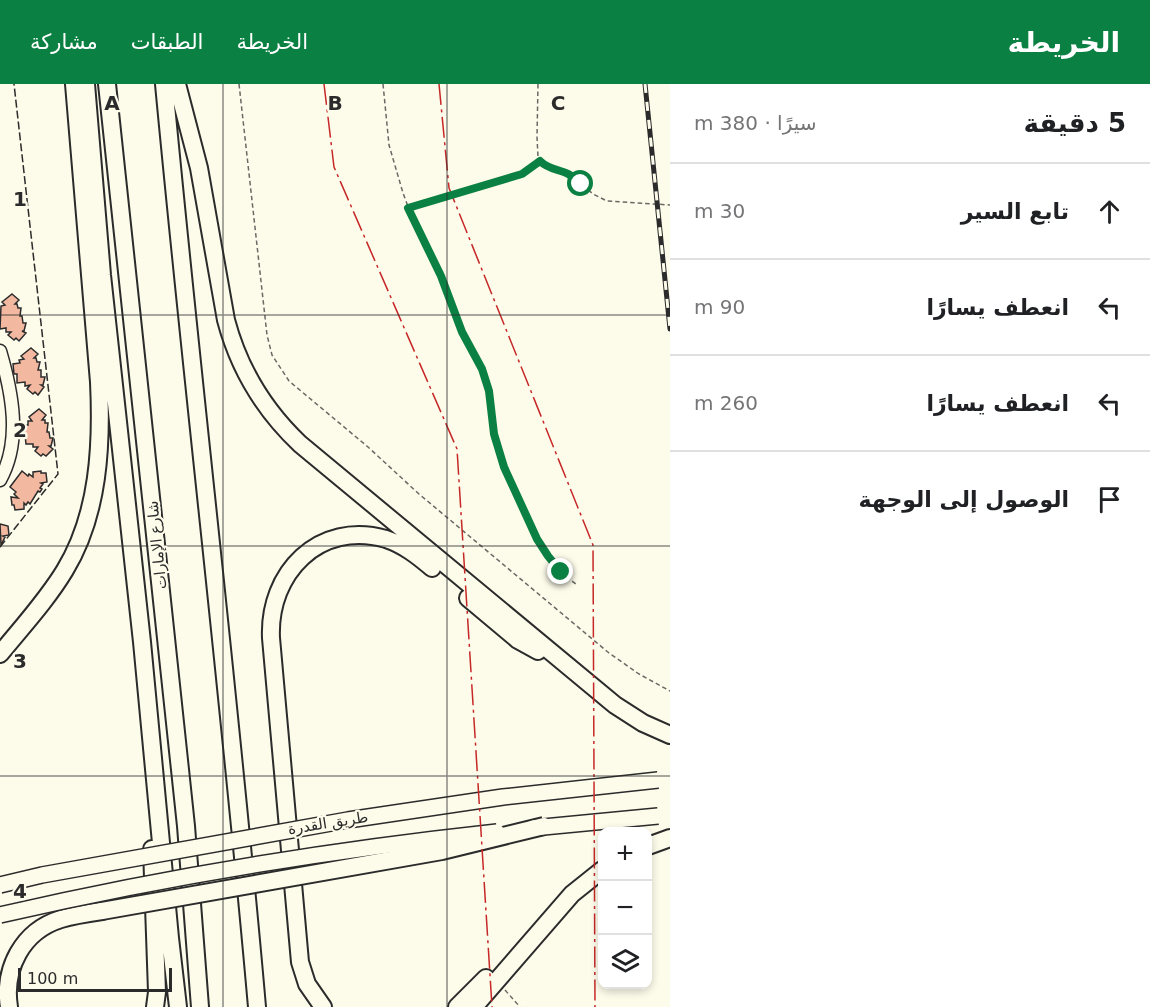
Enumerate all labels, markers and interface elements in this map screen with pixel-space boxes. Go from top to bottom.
text: الخريطة [1008,26,1120,59]
text: مشاركة [30,30,98,54]
text: الطبقات [131,30,203,54]
text: الخريطة [236,30,308,54]
text: A [104,91,120,115]
text: B [327,91,343,115]
text: C [551,91,565,115]
text: 5 دقيقة [1023,108,1126,138]
text: سيرًا · 380 m [694,111,817,135]
route start [567,170,593,196]
text: 1 [13,187,27,211]
icon: ahead [1093,195,1126,228]
text: 30 m [694,199,745,223]
text: تابع السير [961,199,1069,224]
icon: left [1093,291,1126,324]
text: 90 m [694,295,745,319]
text: انعطف يسارًا [926,295,1069,320]
icon: left [1093,387,1126,420]
text: 260 m [694,391,758,415]
text: انعطف يسارًا [926,391,1069,416]
text: 2 [13,418,27,442]
icon: arrive [1093,483,1126,516]
text: الوصول إلى الوجهة [859,487,1069,512]
street label: شارع الإمارات [143,500,171,590]
route end [547,558,573,584]
text: 3 [13,649,27,673]
street label: طريق القدرة [287,808,369,838]
map controls [598,827,652,989]
button: + [598,827,652,881]
text: 4 [13,879,27,903]
button: − [598,881,652,935]
button: layers [598,935,652,989]
scale bar [18,965,172,992]
text: 100 m [27,969,78,988]

